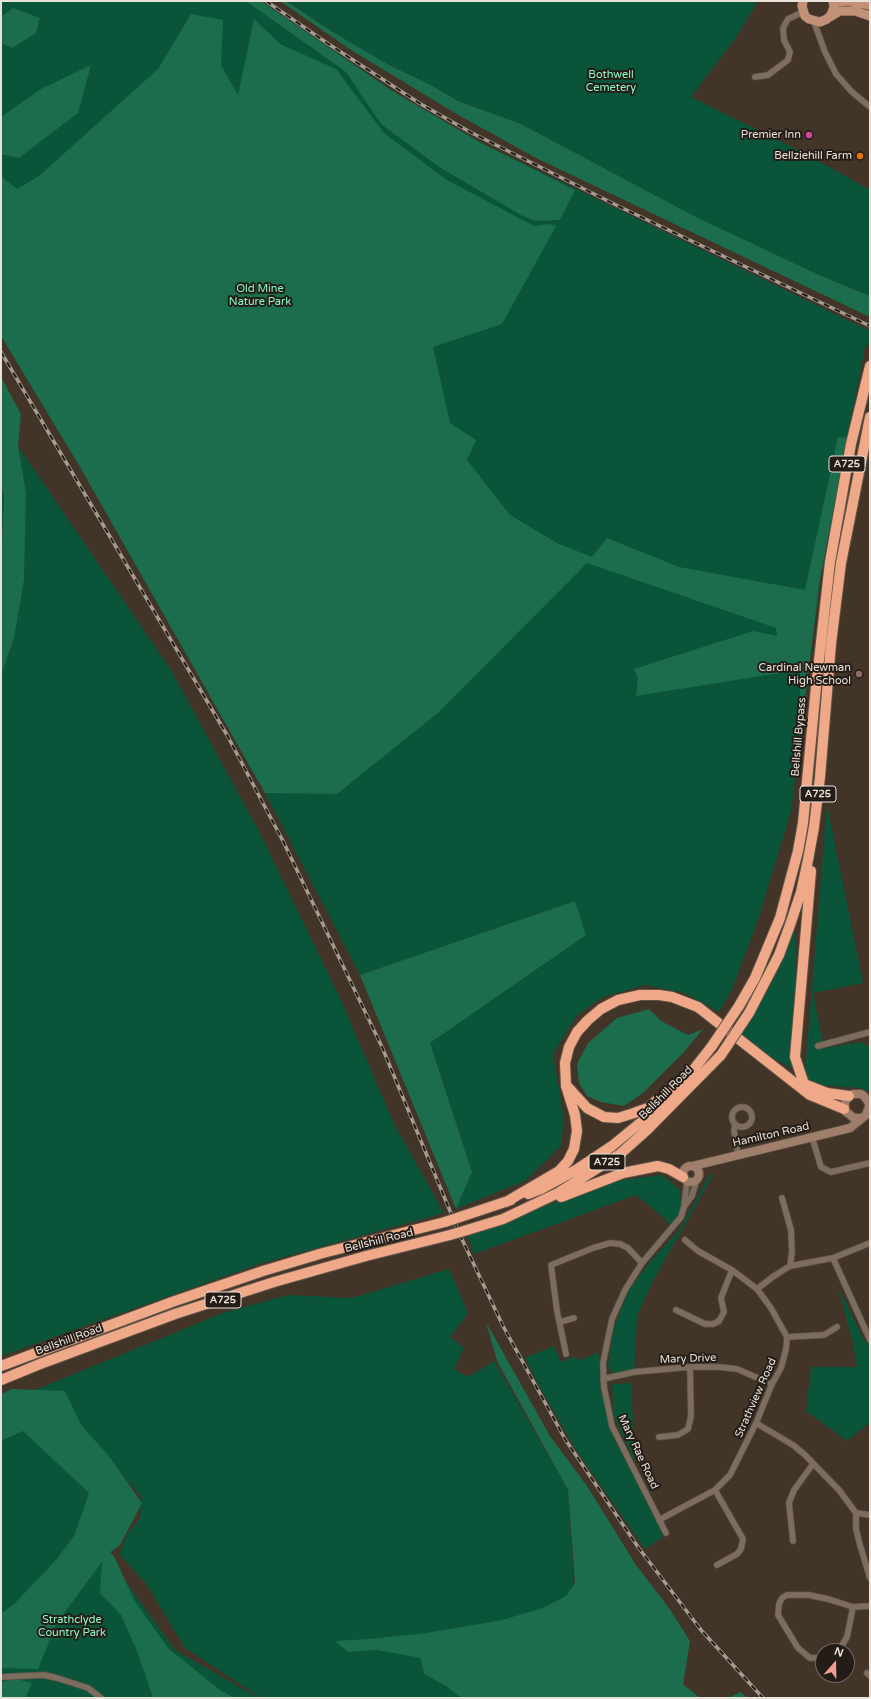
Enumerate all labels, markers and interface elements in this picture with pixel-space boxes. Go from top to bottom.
park label: Bothwell Cemetery [586,68,636,94]
place label: Premier Inn [741,128,801,142]
marker: Premier Inn [804,130,814,140]
place label: Bellziehill Farm [774,149,852,163]
marker: Bellziehill Farm [855,151,865,161]
park label: Old Mine Nature Park [229,282,291,308]
road number: A725 [829,456,865,472]
place label: Cardinal Newman High School [758,661,851,687]
marker: Cardinal Newman High School [854,669,864,679]
street label: Bellshill Bypass [789,697,809,777]
road number: A725 [800,786,836,802]
street label: Bellshill Road [637,1064,695,1122]
street label: Hamilton Road [731,1120,811,1150]
road number: A725 [589,1154,625,1170]
street label: Bellshill Road [343,1226,415,1256]
road number: A725 [205,1292,241,1308]
street label: Bellshill Road [34,1322,104,1358]
street label: Mary Drive [659,1351,717,1367]
street label: Strathview Road [733,1356,779,1440]
street label: Mary Rae Road [615,1413,661,1491]
park label: Strathclyde Country Park [38,1613,106,1639]
north arrow [815,1643,855,1683]
text: N [833,1645,845,1660]

